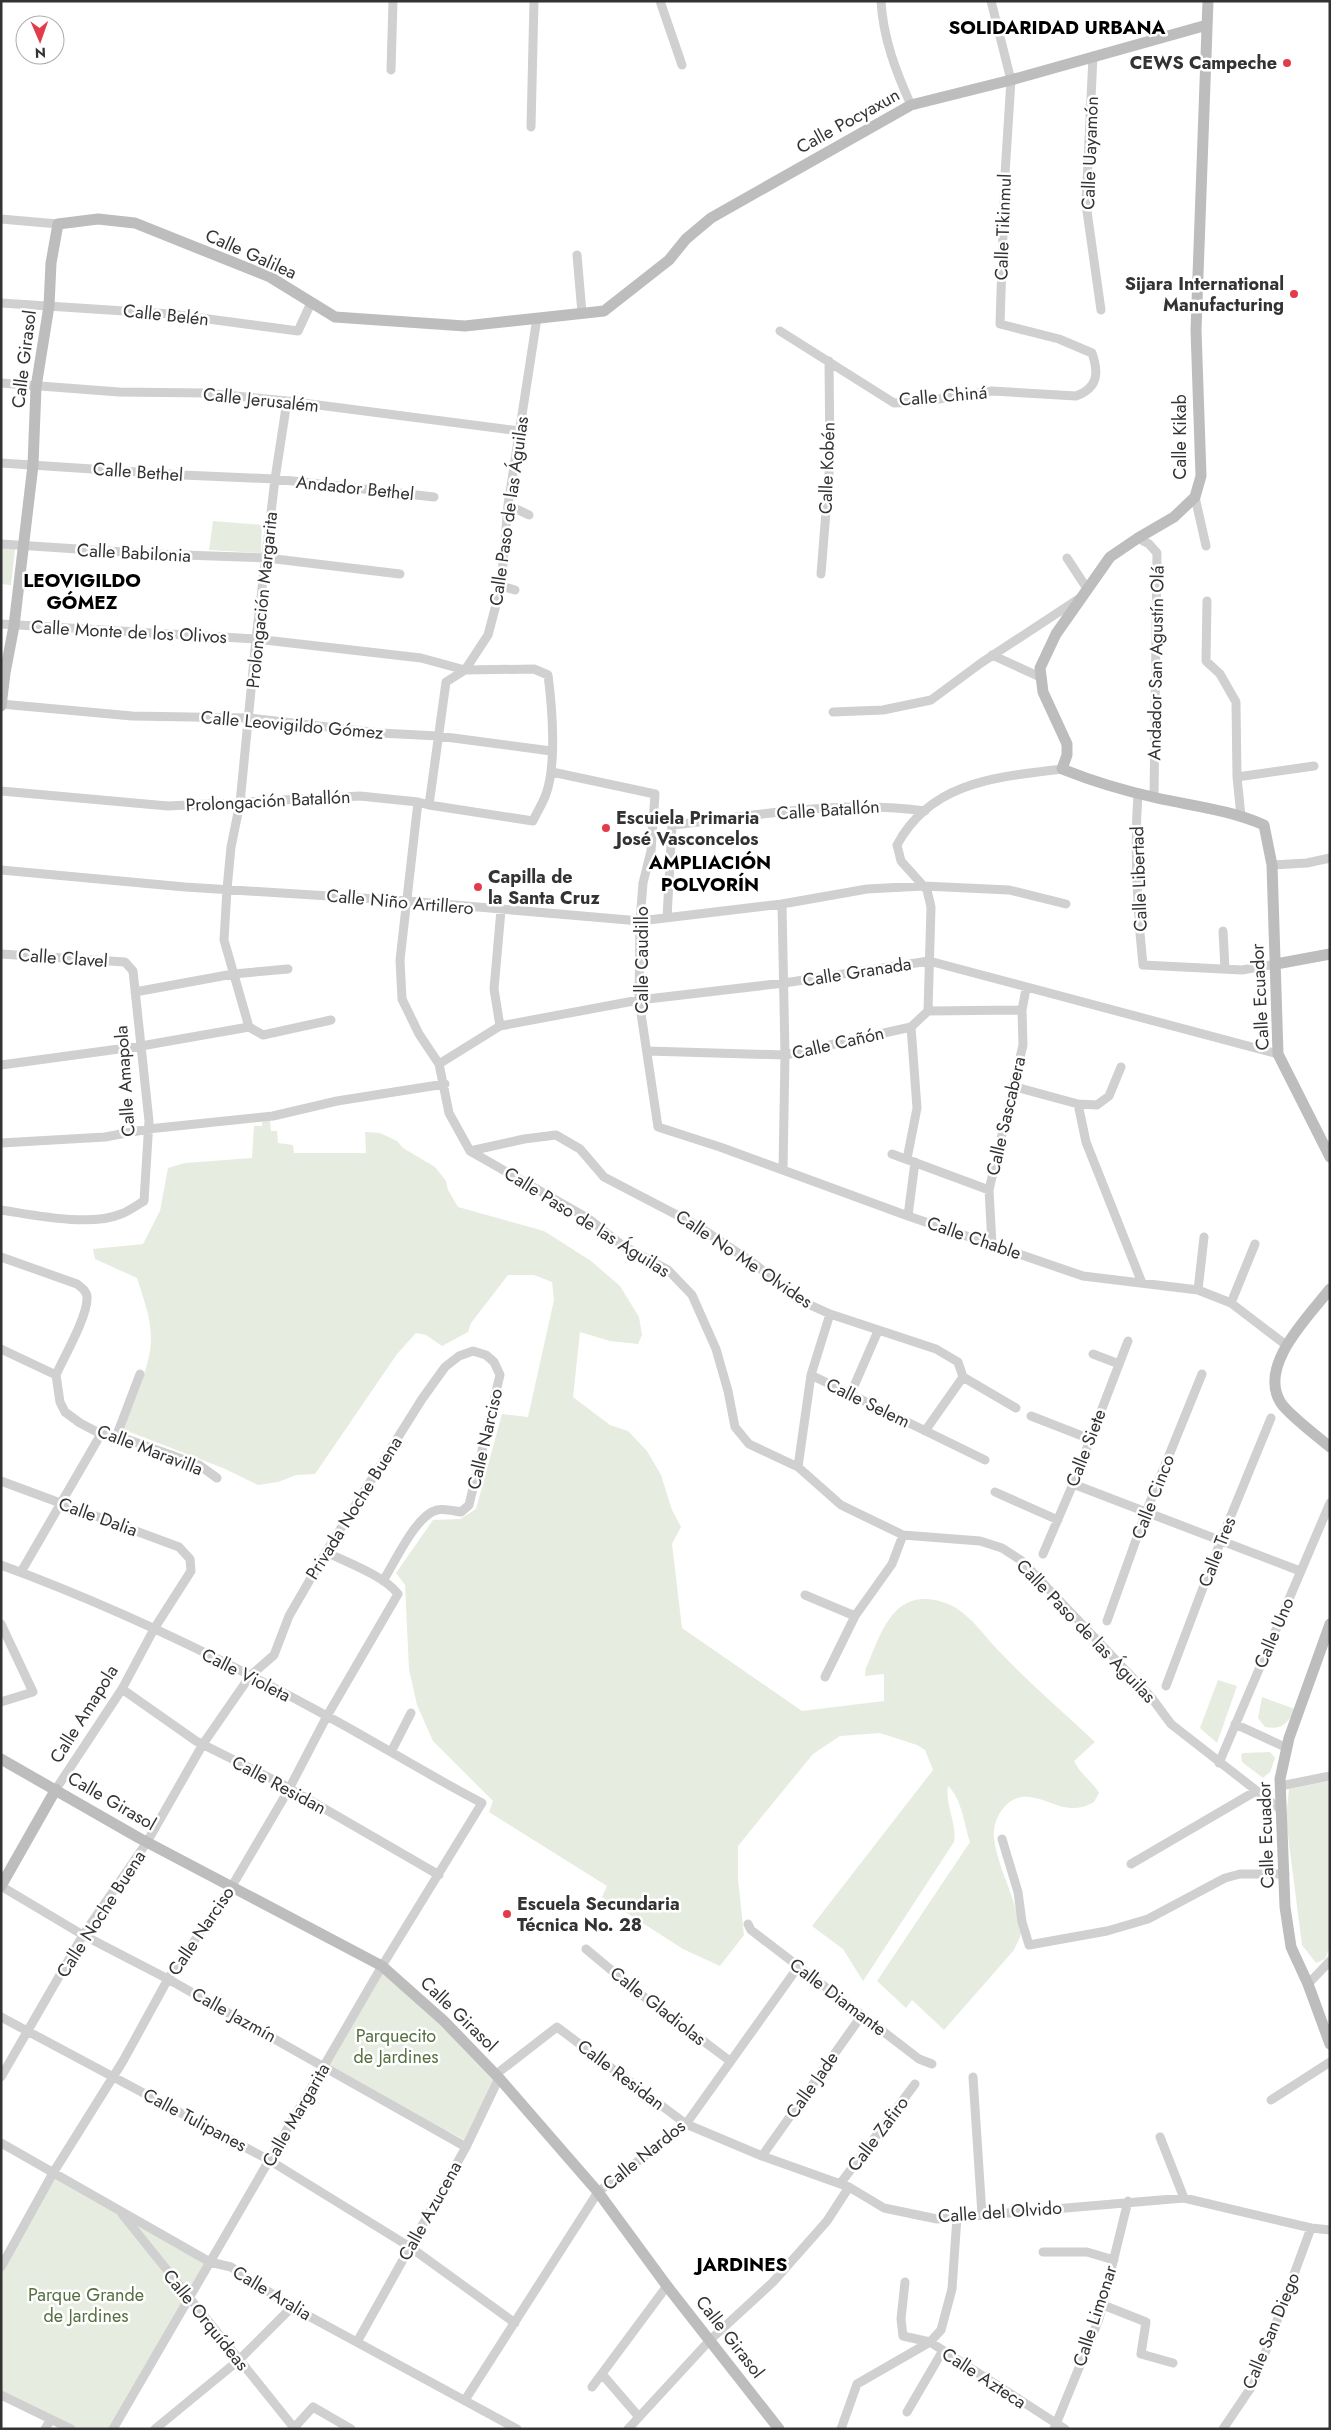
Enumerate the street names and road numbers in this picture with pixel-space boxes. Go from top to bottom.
street label: Calle Pocyaxun [792,82,904,160]
street label: Calle Uayamón [1075,96,1105,210]
street label: Calle Tikinmul [988,173,1018,281]
street label: Calle Galilea [201,222,301,286]
street label: Calle Belén [122,298,210,332]
street label: Calle Girasol [5,308,43,410]
street label: Calle Chiná [898,379,988,413]
street label: Calle Jerusalém [202,381,320,419]
street label: Calle Kikab [1167,394,1193,480]
street label: Calle Paso de las Águilas [483,415,535,607]
street label: Calle Kobén [812,421,842,515]
street label: Calle Bethel [92,456,184,488]
street label: Andador Bethel [295,469,415,507]
street label: Prolongación Margarita [240,510,284,690]
street label: Calle Babilonia [76,537,192,569]
street label: Andador San Agustín Olá [1141,565,1171,761]
street label: Calle Monte de los Olivos [30,614,228,650]
street label: Calle Leovigildo Gómez [200,704,385,746]
street label: Prolongación Batallón [185,784,351,818]
street label: Calle Batallón [776,793,880,827]
street label: Calle Libertad [1124,826,1154,932]
street label: Calle Niño Artillero [325,883,475,921]
street label: Calle Caudillo [629,906,655,1014]
street label: Calle Clavel [17,942,109,974]
street label: Calle Ecuador [1244,942,1276,1051]
street label: Calle Granada [801,951,913,993]
street label: Calle Cañón [789,1020,887,1066]
street label: Calle Amapola [108,1025,142,1137]
street label: Calle Sascabera [980,1054,1032,1178]
street label: Calle Paso de las Águilas [499,1160,675,1284]
street label: Calle No Me Olvides [670,1203,818,1315]
street label: Calle Chable [923,1210,1025,1266]
street label: Calle Selem [822,1371,914,1435]
street label: Calle Narciso [461,1386,509,1492]
street label: Calle Siete [1059,1405,1113,1491]
street label: Calle Maravilla [93,1418,207,1482]
street label: Privada Noche Buena [299,1431,409,1585]
street label: Calle Cinco [1125,1451,1181,1543]
street label: Calle Dalia [55,1491,141,1543]
street label: Calle Tres [1192,1513,1242,1591]
street label: Calle Paso de las Águilas [1010,1553,1162,1709]
street label: Calle Uno [1247,1593,1301,1672]
street label: Calle Violeta [197,1641,295,1709]
street label: Calle Amapola [43,1660,125,1768]
street label: Calle Residan [227,1749,331,1821]
street label: Calle Girasol [63,1765,161,1837]
street label: Calle Ecuador [1251,1780,1281,1889]
street label: Calle Noche Buena [50,1845,152,1983]
street label: Calle Narciso [161,1881,241,1981]
street label: Calle Diamante [784,1952,892,2042]
street label: Calle Gladiolas [604,1960,712,2052]
street label: Calle Girasol [414,1970,504,2058]
street label: Calle Jazmín [187,1981,281,2049]
street label: Calle Residan [572,2033,670,2117]
street label: Calle Jade [779,2046,845,2124]
street label: Calle Margarita [256,2058,336,2172]
street label: Calle Tulipanes [139,2082,251,2158]
street label: Calle Zafiro [841,2091,915,2177]
street label: Calle Nardos [597,2113,691,2197]
street label: Calle Azucena [392,2156,468,2266]
street label: Calle del Olvido [937,2195,1063,2229]
street label: Calle Aralia [228,2259,316,2327]
street label: Calle Limonar [1066,2261,1124,2370]
street label: Calle Orquídeas [157,2264,255,2376]
street label: Calle San Diego [1236,2269,1306,2393]
street label: Calle Girasol [689,2290,771,2384]
street label: Calle Azteca [937,2341,1031,2415]

